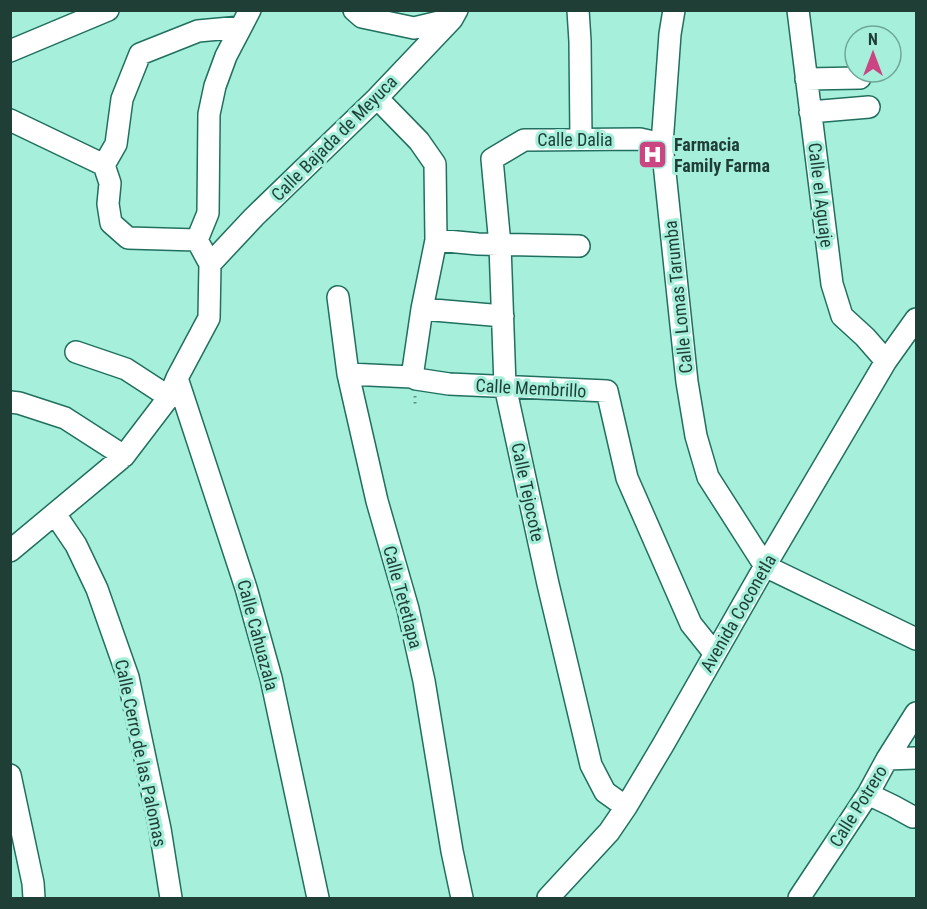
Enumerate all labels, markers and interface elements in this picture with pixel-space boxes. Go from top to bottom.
north arrow [843,24,903,84]
text: N [868,30,878,49]
street label: Calle Bajada de Meyuca [267,71,401,205]
street label: Calle Dalia [537,129,613,150]
place label: Farmacia Family Farma [674,134,770,176]
hospital icon: Farmacia Family Farma [637,138,669,170]
street label: Calle el Aguaje [804,141,838,249]
street label: Calle Lomas Tarumba [660,219,696,375]
street label: Calle Membrillo [475,375,587,401]
street label: Calle Tejocote [507,441,549,543]
street label: Calle Tetetlapa [379,543,427,651]
street label: Avenida Coconetla [696,550,780,676]
street label: Calle Cahuazala [233,577,283,693]
street label: Calle Cerro de las Palomas [111,657,171,849]
street label: Calle Potrero [825,761,891,851]

